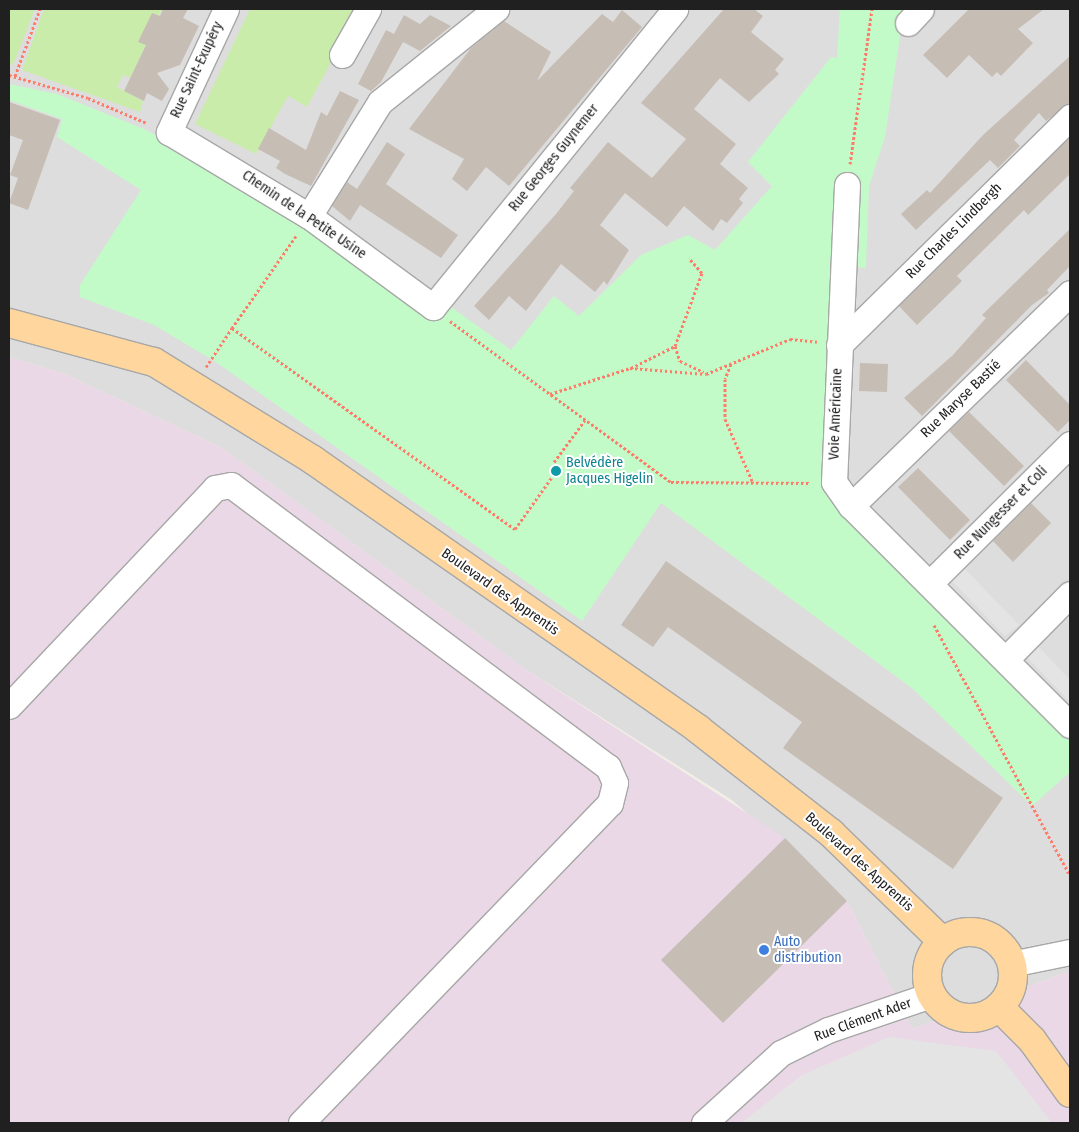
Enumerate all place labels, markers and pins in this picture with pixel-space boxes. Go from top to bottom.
place label: Belvédère Jacques Higelin [566,455,653,488]
marker: Belvédère Jacques Higelin [550,465,562,477]
place label: Auto distribution [774,934,842,966]
marker: Auto distribution [758,944,770,956]

